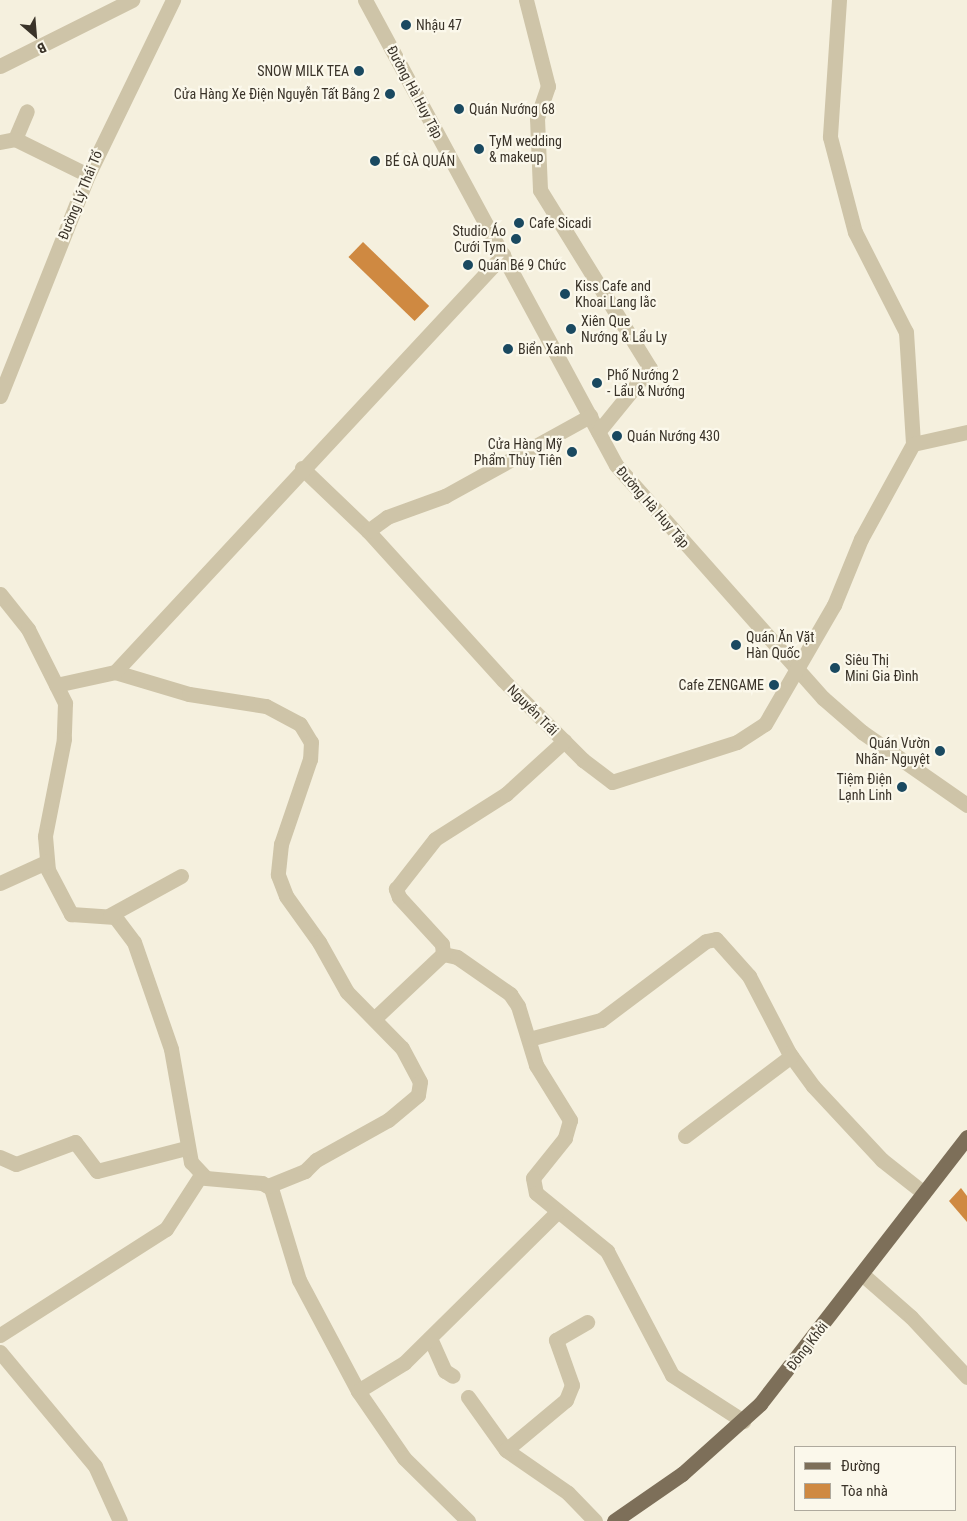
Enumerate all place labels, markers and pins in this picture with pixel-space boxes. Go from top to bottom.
place label: Nhậu 47 [416,17,462,33]
marker: Nhậu 47 [400,19,412,31]
place label: SNOW MILK TEA [257,63,349,79]
marker: SNOW MILK TEA [353,65,365,77]
place label: Cửa Hàng Xe Điện Nguyễn Tất Bằng 2 [174,86,380,102]
marker: Cửa Hàng Xe Điện Nguyễn Tất Bằng 2 [384,88,396,100]
place label: Quán Nướng 68 [469,101,555,117]
marker: Quán Nướng 68 [453,103,465,115]
place label: TyM wedding & makeup [489,133,562,166]
marker: TyM wedding & makeup [473,143,485,155]
place label: BÉ GÀ QUÁN [385,153,455,169]
marker: BÉ GÀ QUÁN [369,155,381,167]
place label: Cafe Sicadi [529,215,591,231]
marker: Cafe Sicadi [513,217,525,229]
place label: Studio Áo Cưới Tym [452,223,506,256]
marker: Studio Áo Cưới Tym [510,233,522,245]
place label: Quán Bé 9 Chức [478,257,566,273]
marker: Quán Bé 9 Chức [462,259,474,271]
place label: Kiss Cafe and Khoai Lang lằc [575,278,656,310]
marker: Kiss Cafe and Khoai Lang lằc [559,288,571,300]
place label: Xiên Que Nướng & Lẩu Ly [581,313,667,346]
marker: Xiên Que Nướng & Lẩu Ly [565,323,577,335]
place label: Biển Xanh [518,341,573,357]
marker: Biển Xanh [502,343,514,355]
place label: Phố Nướng 2 - Lẩu & Nướng [607,367,685,400]
marker: Phố Nướng 2 - Lẩu & Nướng [591,377,603,389]
place label: Quán Nướng 430 [627,428,720,444]
marker: Quán Nướng 430 [611,430,623,442]
place label: Cửa Hàng Mỹ Phẩm Thủy Tiên [473,436,562,468]
marker: Cửa Hàng Mỹ Phẩm Thủy Tiên [566,446,578,458]
place label: Quán Ăn Vặt Hàn Quốc [746,629,814,662]
marker: Quán Ăn Vặt Hàn Quốc [730,639,742,651]
place label: Siêu Thị Mini Gia Đình [845,652,918,684]
marker: Siêu Thị Mini Gia Đình [829,662,841,674]
place label: Cafe ZENGAME [678,677,764,693]
marker: Cafe ZENGAME [768,679,780,691]
place label: Quán Vườn Nhãn- Nguyệt [856,735,930,768]
marker: Quán Vườn Nhãn- Nguyệt [934,745,946,757]
place label: Tiệm Điện Lạnh Linh [836,771,892,804]
marker: Tiệm Điện Lạnh Linh [896,781,908,793]

